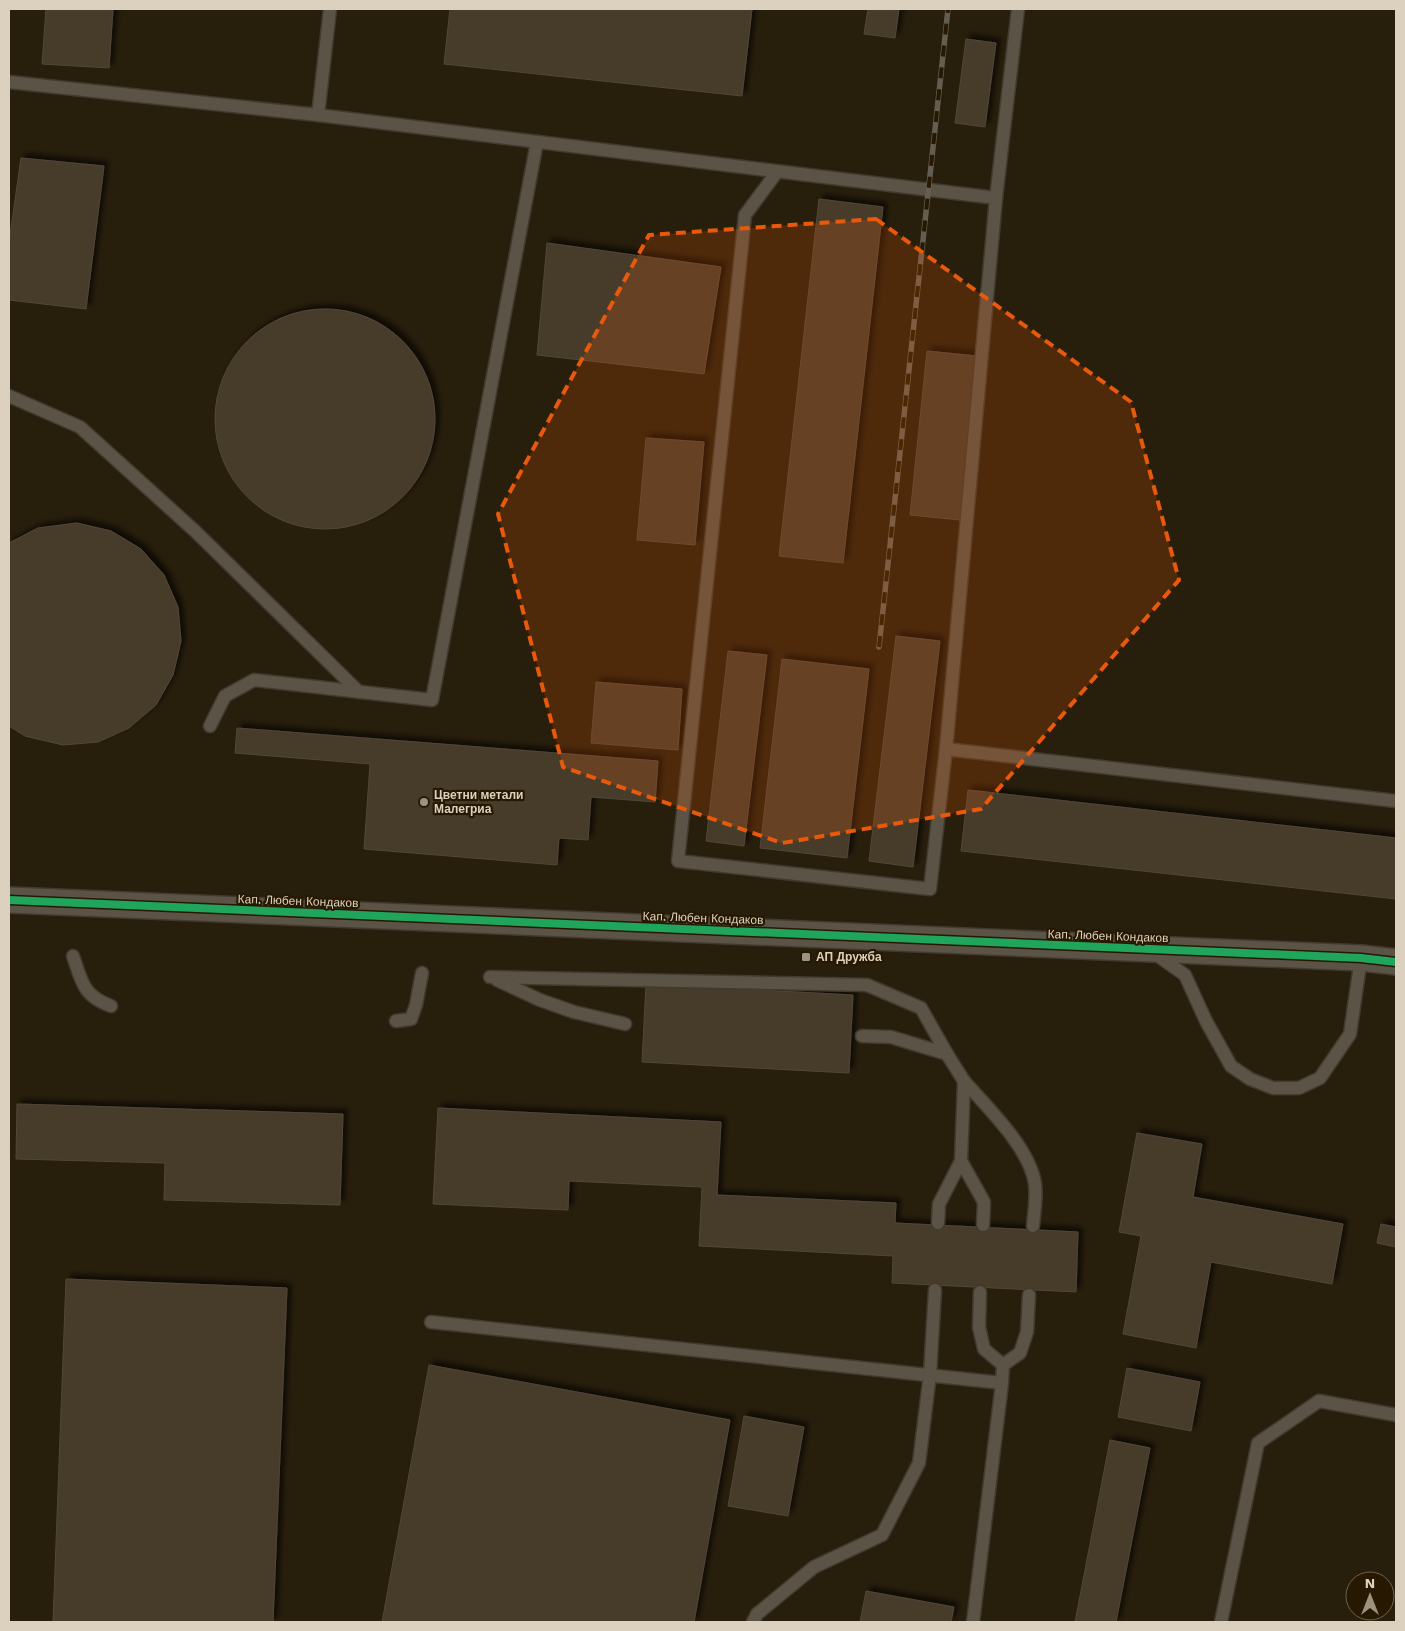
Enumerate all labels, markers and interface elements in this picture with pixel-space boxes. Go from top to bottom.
place label: Цветни метали Малегриа [434,788,523,816]
marker: Цветни метали Малегриа [418,796,430,808]
street label: Кап. Любен Кондаков [237,892,359,910]
street label: Кап. Любен Кондаков [642,909,764,927]
street label: Кап. Любен Кондаков [1047,927,1169,945]
place label: АП Дружба [816,950,882,964]
marker: АП Дружба [800,951,812,963]
north arrow [1345,1571,1395,1621]
text: N [1365,1575,1375,1591]

